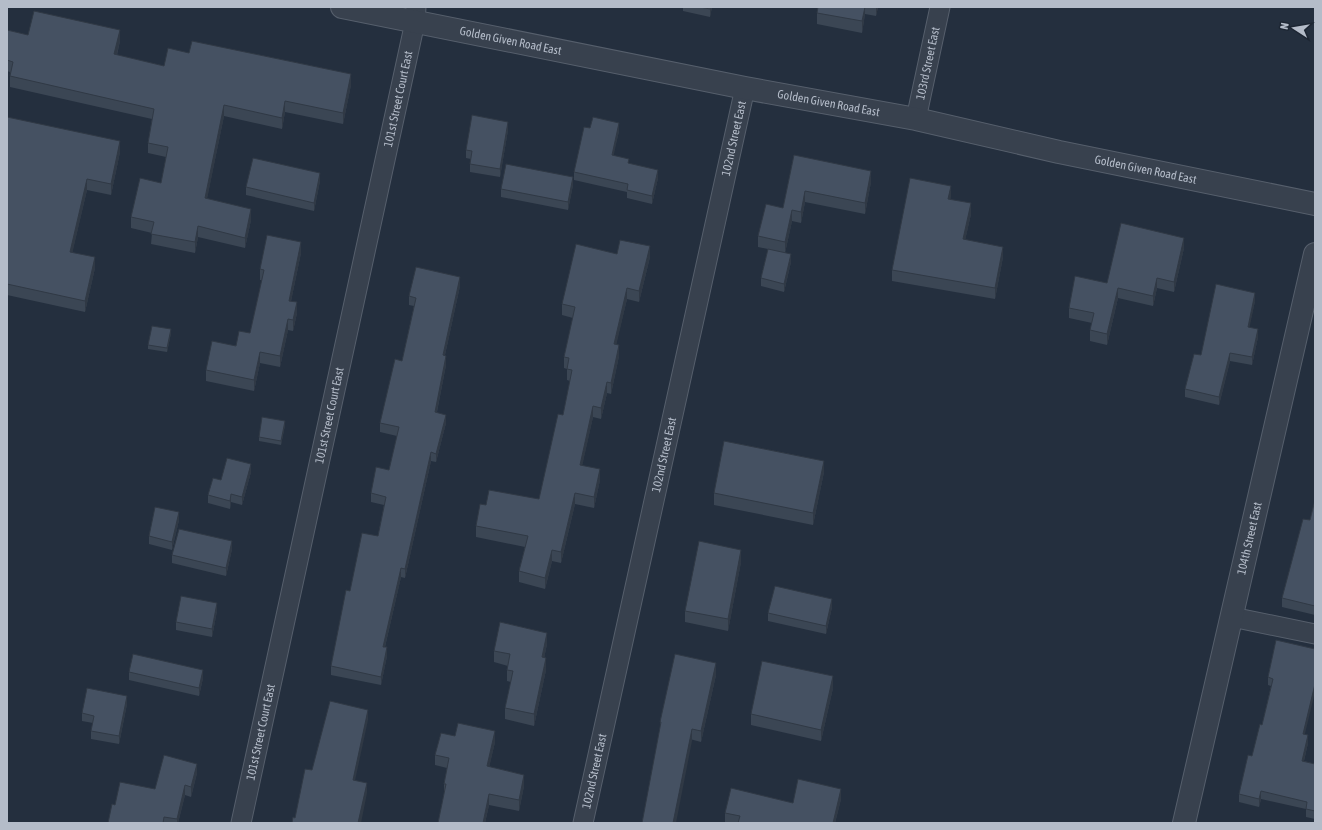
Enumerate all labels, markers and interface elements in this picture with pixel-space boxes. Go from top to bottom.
north arrow [1274,8,1314,48]
text: N [1278,21,1291,30]
street label: Golden Given Road East [458,24,563,58]
street label: 103rd Street East [913,25,943,101]
street label: 101st Street Court East [381,49,416,148]
street label: Golden Given Road East [776,87,881,119]
street label: 102nd Street East [719,99,749,177]
street label: Golden Given Road East [1093,152,1198,187]
street label: 101st Street Court East [312,366,347,465]
street label: 102nd Street East [649,415,679,494]
street label: 104th Street East [1234,500,1265,576]
street label: 101st Street Court East [243,682,278,782]
street label: 102nd Street East [579,732,610,810]

